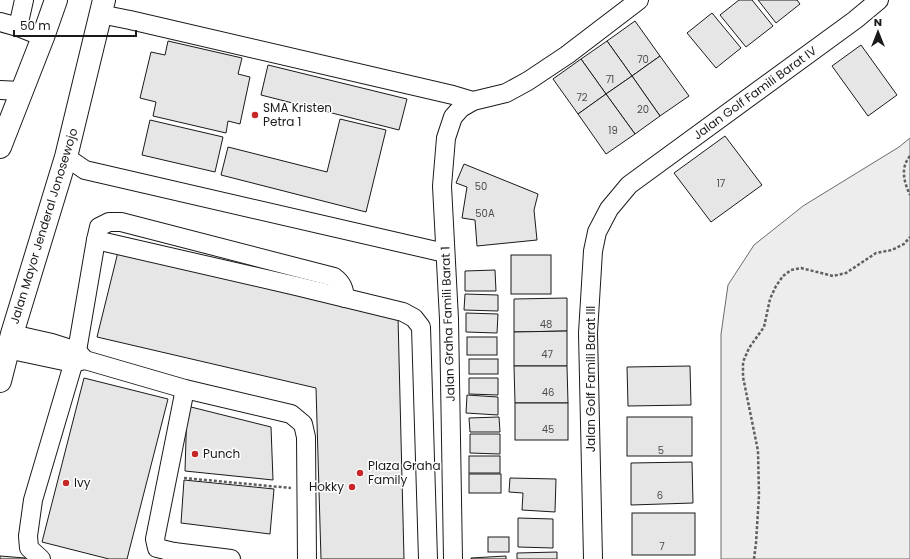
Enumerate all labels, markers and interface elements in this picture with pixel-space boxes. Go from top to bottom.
scale bar [14,12,136,38]
north arrow [858,12,898,52]
text: N [874,14,882,30]
text: 50 m [20,17,51,34]
street label: Jalan Golf Famili Barat IV [690,42,820,143]
house number: 70 [637,52,649,67]
house number: 71 [606,72,614,87]
house number: 72 [576,90,588,105]
place label: SMA Kristen Petra 1 [263,99,332,130]
house number: 20 [637,102,649,117]
marker: SMA Kristen Petra 1 [250,110,260,120]
house number: 19 [608,123,618,138]
street label: Jalan Mayor Jenderal Jonosewojo [6,126,82,326]
house number: 17 [717,176,726,191]
house number: 50 [475,179,487,194]
house number: 50A [475,206,495,221]
street label: Jalan Graha Famili Barat 1 [436,246,459,402]
street label: Jalan Golf Famili Barat III [582,306,599,452]
house number: 48 [540,317,552,332]
house number: 47 [541,347,553,362]
house number: 46 [542,385,554,400]
house number: 45 [542,422,554,437]
house number: 5 [658,443,664,458]
place label: Punch [203,445,240,462]
marker: Punch [190,449,200,459]
place label: Plaza Graha Family [368,457,441,488]
marker: Plaza Graha Family [355,468,365,478]
place label: Ivy [74,474,91,491]
marker: Ivy [61,478,71,488]
place label: Hokky [309,478,344,495]
marker: Hokky [347,482,357,492]
house number: 6 [657,488,663,503]
house number: 7 [659,539,665,554]

